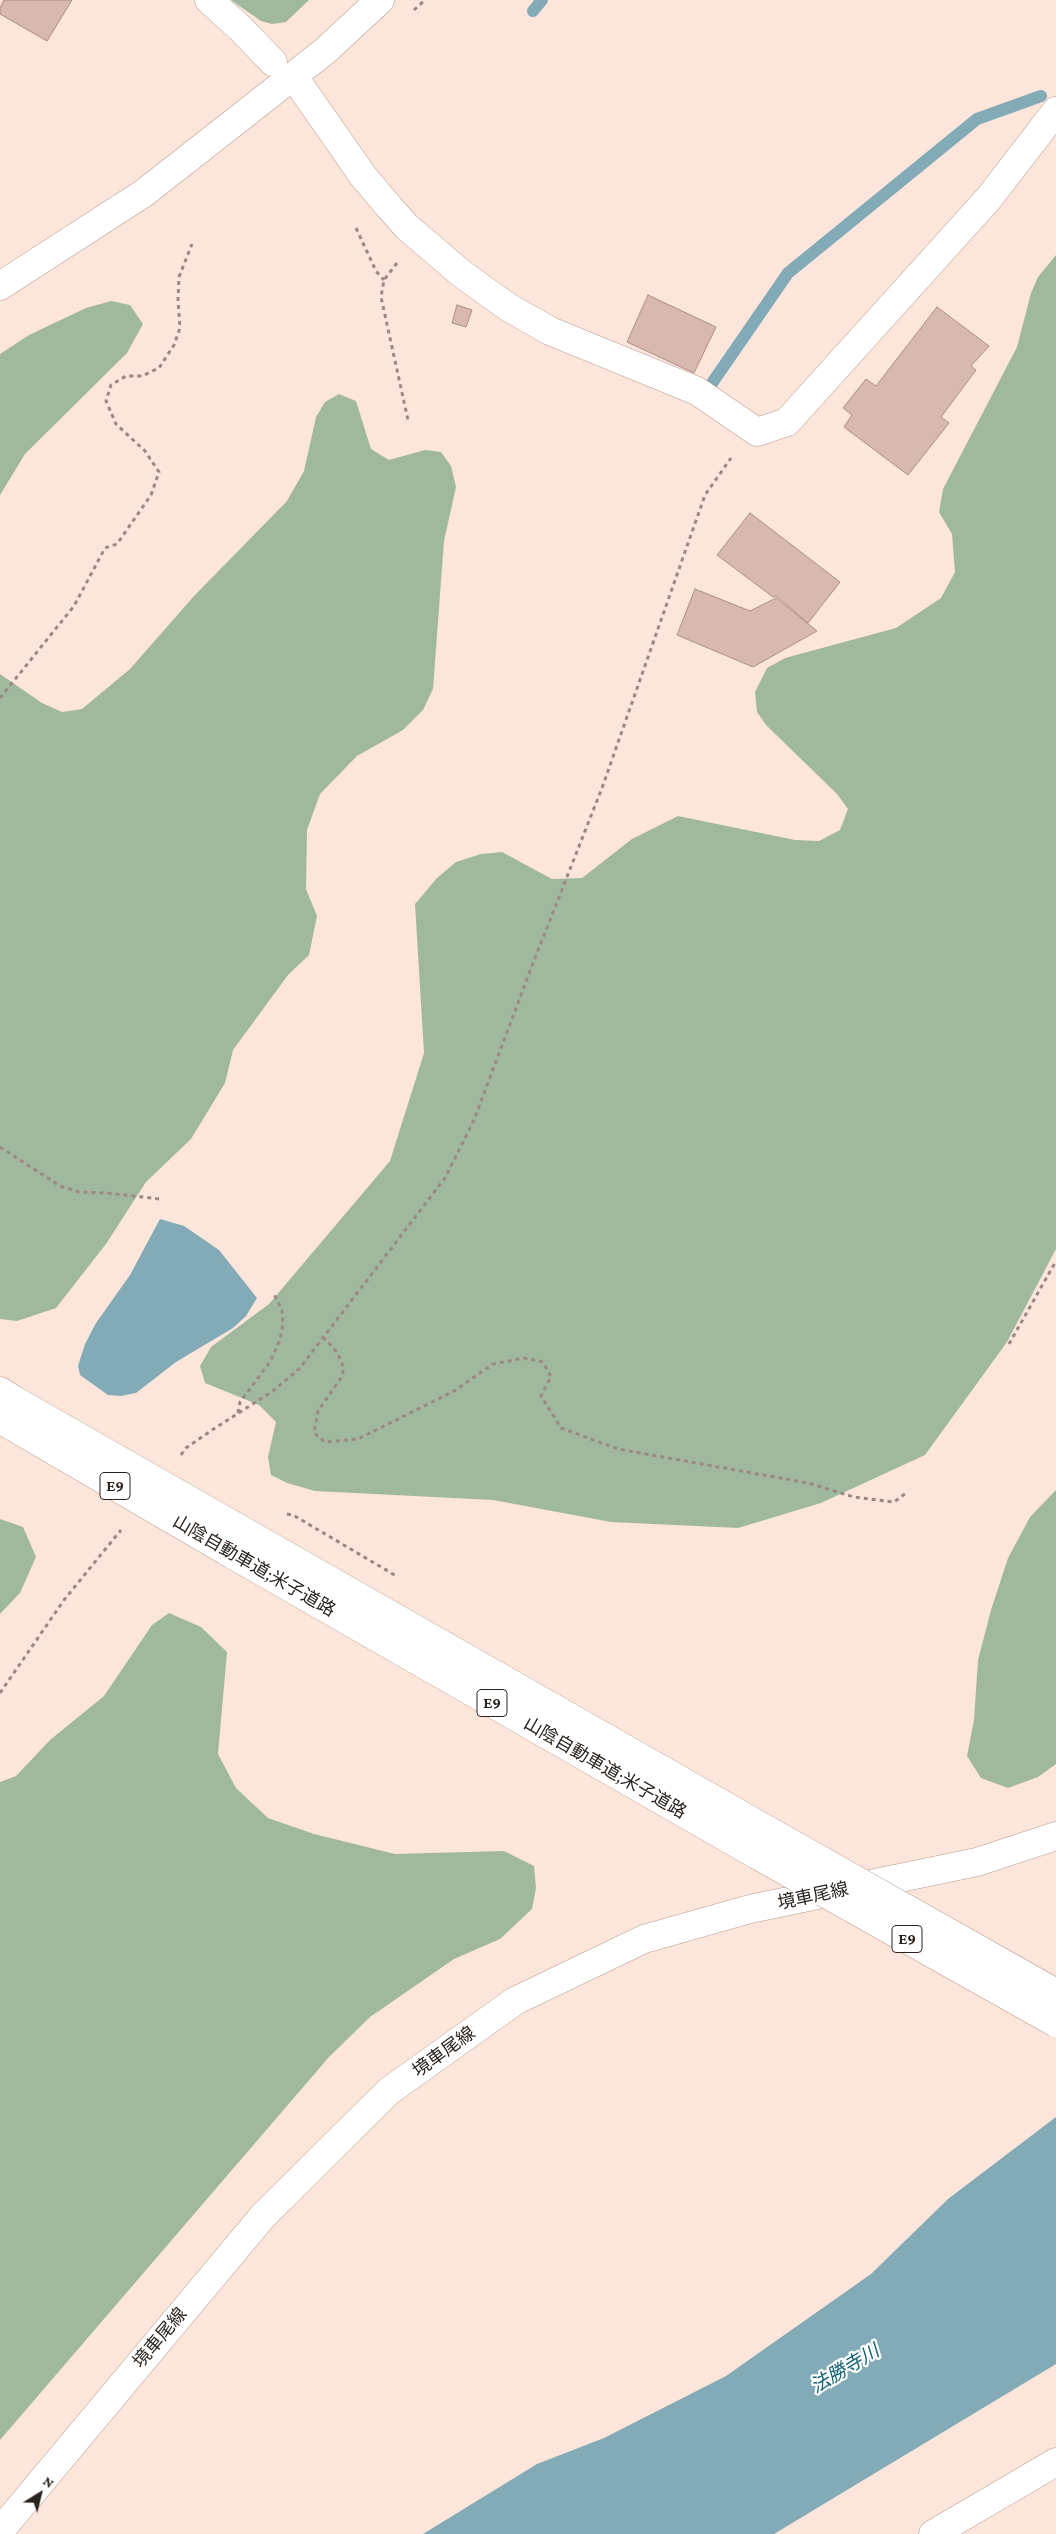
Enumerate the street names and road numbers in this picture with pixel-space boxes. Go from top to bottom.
road number: E9 [100,1472,130,1500]
street label: 山陰自動車道;米子道路 [169,1511,339,1621]
road number: E9 [477,1690,507,1716]
street label: 山陰自動車道;米子道路 [520,1713,690,1823]
street label: 境車尾線 [776,1878,850,1914]
road number: E9 [892,1926,922,1952]
street label: 境車尾線 [409,2022,479,2082]
street label: 境車尾線 [129,2303,191,2373]

